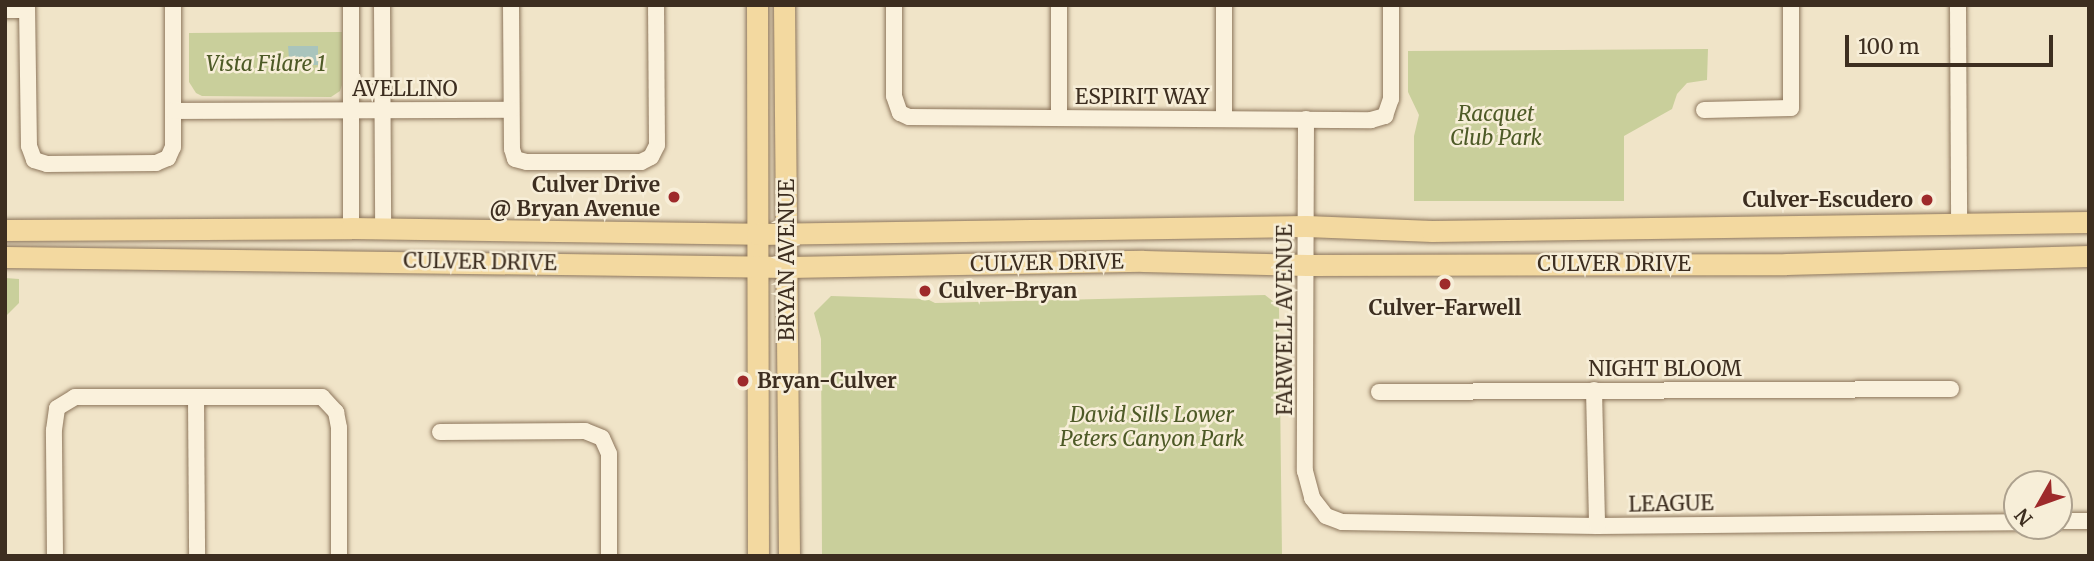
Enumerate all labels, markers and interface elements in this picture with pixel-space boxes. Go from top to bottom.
scale bar [1849,21,2057,65]
text: 100 m [1858,33,1920,60]
park label: Vista Filare 1 [206,51,326,77]
street label: AVELLINO [352,76,458,102]
street label: ESPIRIT WAY [1075,84,1209,110]
park label: Racquet Club Park [1450,101,1542,151]
place label: Culver Drive @ Bryan Avenue [489,172,660,222]
street label: BRYAN AVENUE [774,179,800,341]
place label: Culver-Escudero [1743,187,1913,213]
marker: Culver Drive @ Bryan Avenue [666,189,682,205]
marker: Culver-Escudero [1919,192,1935,208]
street label: FARWELL AVENUE [1272,224,1298,416]
street label: CULVER DRIVE [403,248,557,276]
street label: CULVER DRIVE [970,249,1124,277]
street label: CULVER DRIVE [1537,251,1691,277]
marker: Culver-Farwell [1437,276,1453,292]
place label: Culver-Bryan [939,278,1077,304]
marker: Culver-Bryan [917,283,933,299]
place label: Culver-Farwell [1369,295,1521,321]
street label: NIGHT BLOOM [1588,356,1742,382]
place label: Bryan-Culver [757,368,897,394]
marker: Bryan-Culver [735,373,751,389]
park label: David Sills Lower Peters Canyon Park [1060,402,1244,452]
north arrow [2003,470,2073,540]
street label: LEAGUE [1628,491,1714,517]
text: N [2009,504,2037,531]

